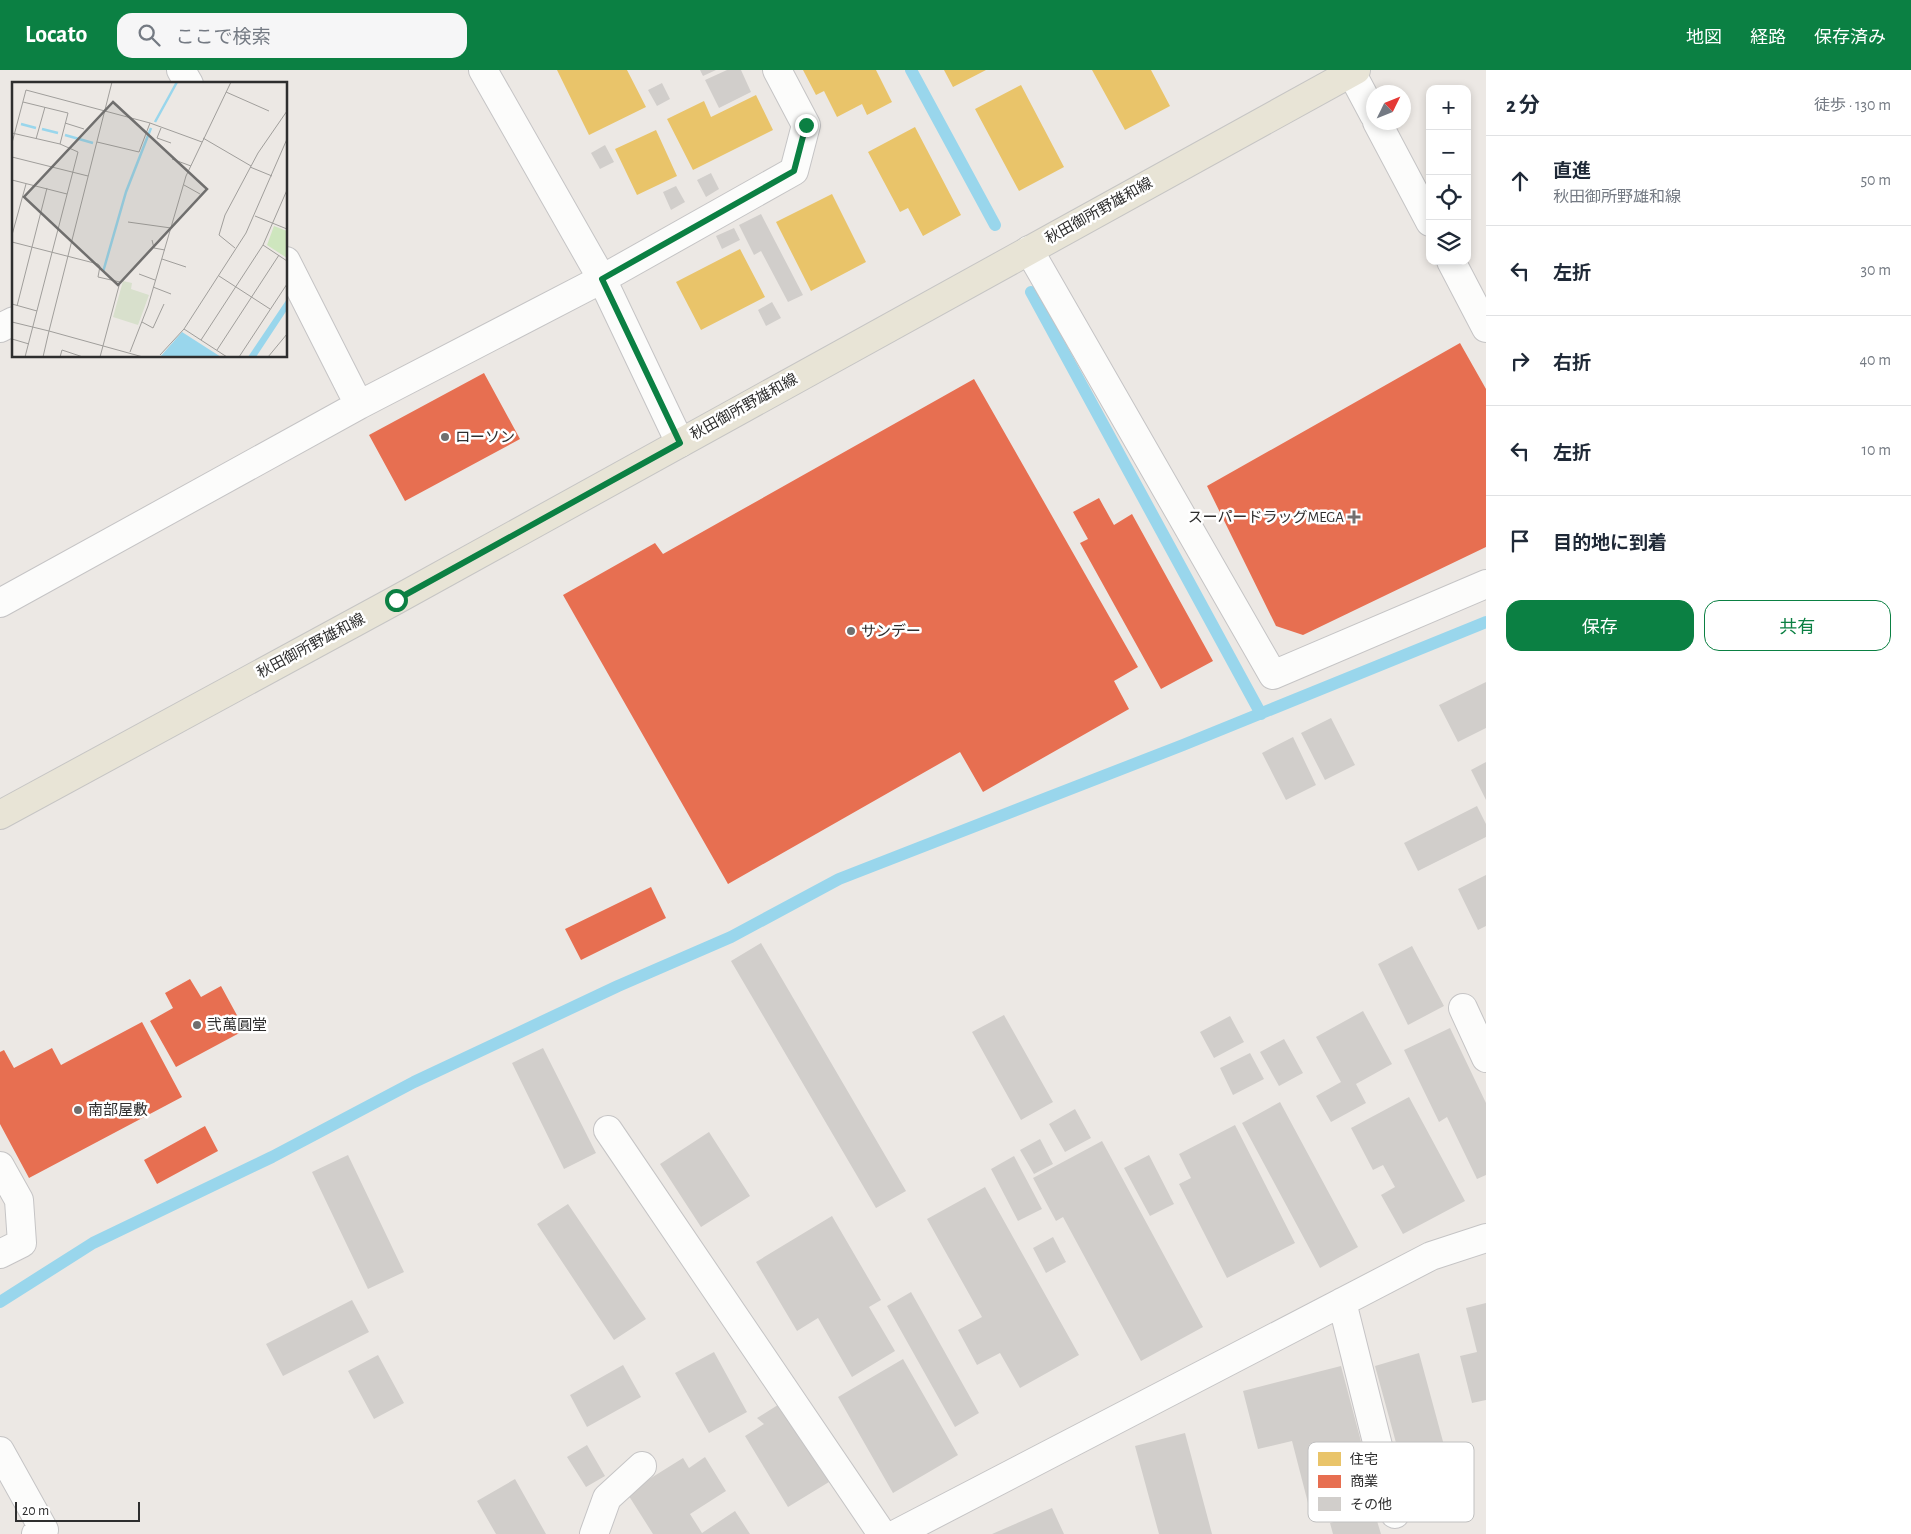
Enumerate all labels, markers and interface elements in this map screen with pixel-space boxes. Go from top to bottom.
search box [117,13,467,58]
icon: search [135,21,163,49]
text: Locato [25,23,87,47]
text: ここで検索 [175,28,270,47]
text: 地図 [1686,29,1722,47]
text: 経路 [1750,29,1786,47]
text: 保存済み [1814,29,1886,47]
inset map [12,82,288,358]
north arrow [1366,85,1411,130]
map controls [1426,85,1471,265]
button: + [1426,85,1471,130]
text: 2 分 [1506,95,1540,116]
text: 徒歩 · 130 m [1814,97,1891,113]
route end [795,114,818,137]
button: − [1426,130,1471,175]
text: 直進 [1553,162,1591,181]
icon: ahead [1506,167,1534,195]
text: 50 m [1860,172,1891,188]
street label: 秋田御所野雄和線 [1042,174,1155,247]
button: locate [1426,175,1471,220]
text: 秋田御所野雄和線 [1553,189,1681,205]
button: layers [1426,220,1471,265]
icon: left [1506,257,1534,285]
text: 30 m [1861,262,1891,278]
text: 左折 [1553,264,1591,283]
icon: right [1506,347,1534,375]
text: 40 m [1859,352,1891,368]
text: 右折 [1553,354,1591,373]
street label: 秋田御所野雄和線 [687,370,800,443]
place label: ローソン [455,430,515,445]
marker: ローソン [439,431,451,443]
icon: left [1506,437,1534,465]
text: 10 m [1862,442,1891,458]
text: 左折 [1553,444,1591,463]
place label: スーパードラッグMEGA [1188,509,1344,525]
marker: スーパードラッグMEGA [1348,511,1360,523]
icon: arrive [1506,527,1534,555]
text: 目的地に到着 [1553,534,1667,553]
route start [385,589,408,612]
button: 保存 [1506,600,1694,651]
button: 共有 [1704,600,1891,651]
street label: 秋田御所野雄和線 [254,610,368,681]
place label: サンデー [861,623,921,639]
marker: サンデー [845,625,857,637]
place label: 弐萬圓堂 [207,1017,267,1033]
marker: 弐萬圓堂 [191,1019,203,1031]
place label: 南部屋敷 [88,1101,148,1118]
marker: 南部屋敷 [72,1104,84,1116]
legend [1308,1442,1474,1522]
text: 住宅 [1350,1452,1378,1467]
text: 商業 [1350,1474,1378,1489]
text: その他 [1350,1497,1392,1512]
scale bar [15,1499,140,1522]
text: 20 m [22,1504,49,1518]

